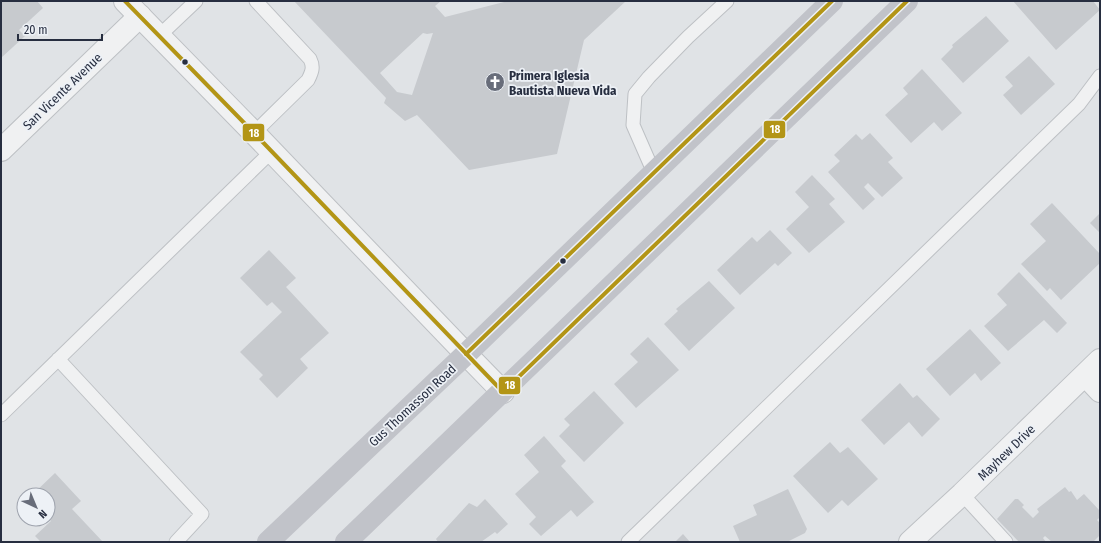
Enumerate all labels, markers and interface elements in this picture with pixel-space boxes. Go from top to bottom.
scale bar [18,16,102,42]
text: 20 m [24,23,48,37]
street label: San Vicente Avenue [20,50,105,133]
unlabelled marker [180,57,190,67]
place label: Primera Iglesia Bautista Nueva Vida [509,68,617,98]
church icon: Primera Iglesia Bautista Nueva Vida [484,71,506,93]
line badge: 18 [763,120,786,139]
line badge: 18 [242,123,265,142]
text: 18 [770,123,780,136]
text: 18 [249,127,259,140]
unlabelled marker [558,256,568,266]
street label: Gus Thomasson Road [366,361,459,450]
line badge: 18 [498,376,521,395]
text: 18 [505,379,515,392]
street label: Mayhew Drive [975,421,1038,483]
north arrow [16,487,56,527]
text: N [36,507,49,521]

